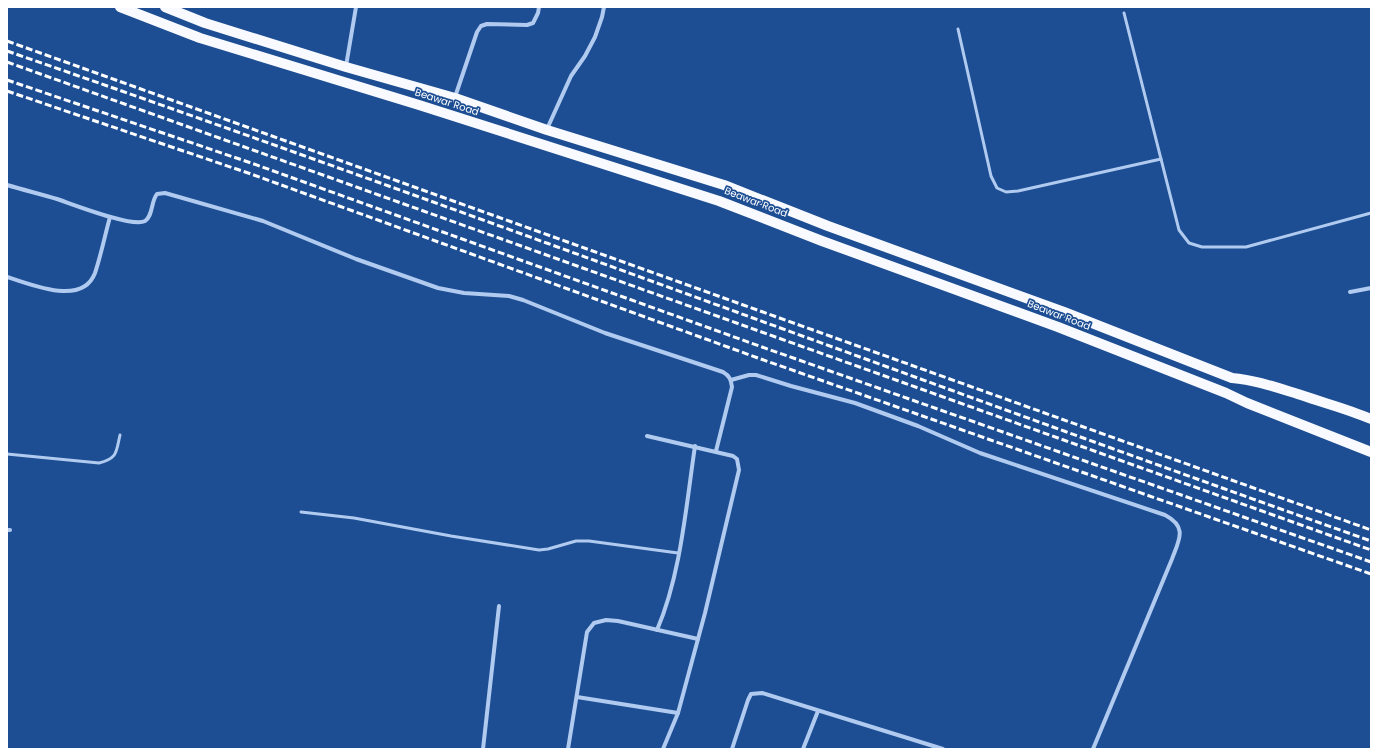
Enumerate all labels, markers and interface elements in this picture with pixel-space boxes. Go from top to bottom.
street label: Beawar Road [413,85,481,119]
street label: Beawar Road [722,183,790,221]
street label: Beawar Road [1025,296,1093,334]

